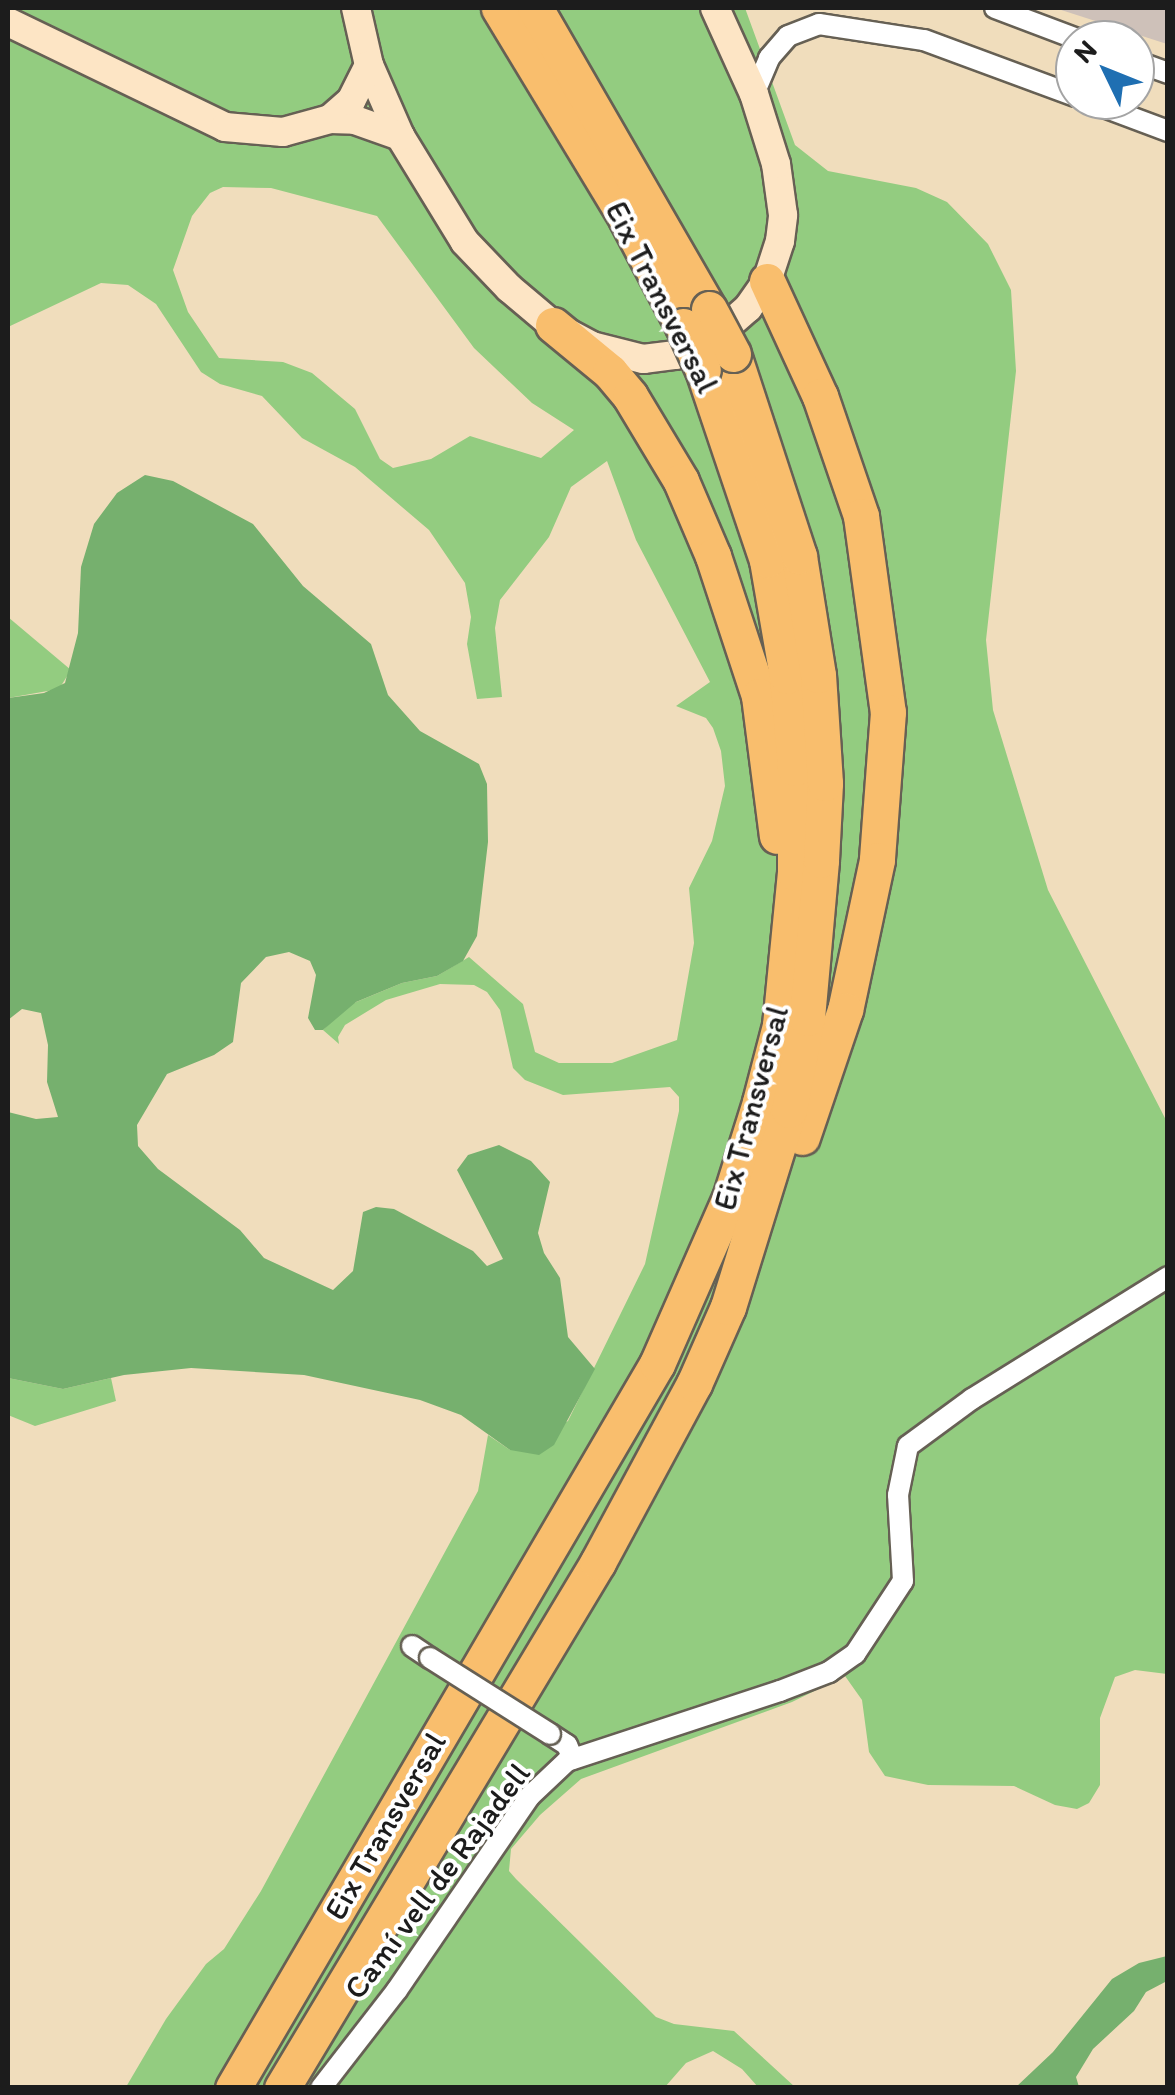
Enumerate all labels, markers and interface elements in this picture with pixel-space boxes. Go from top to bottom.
north arrow [1055,20,1155,120]
text: N [1066,32,1103,69]
street label: Eix Transversal [598,196,726,398]
street label: Eix Transversal [706,1003,796,1213]
street label: Eix Transversal [316,1727,454,1925]
street label: Camí vell de Rajadell [336,1756,538,2006]

